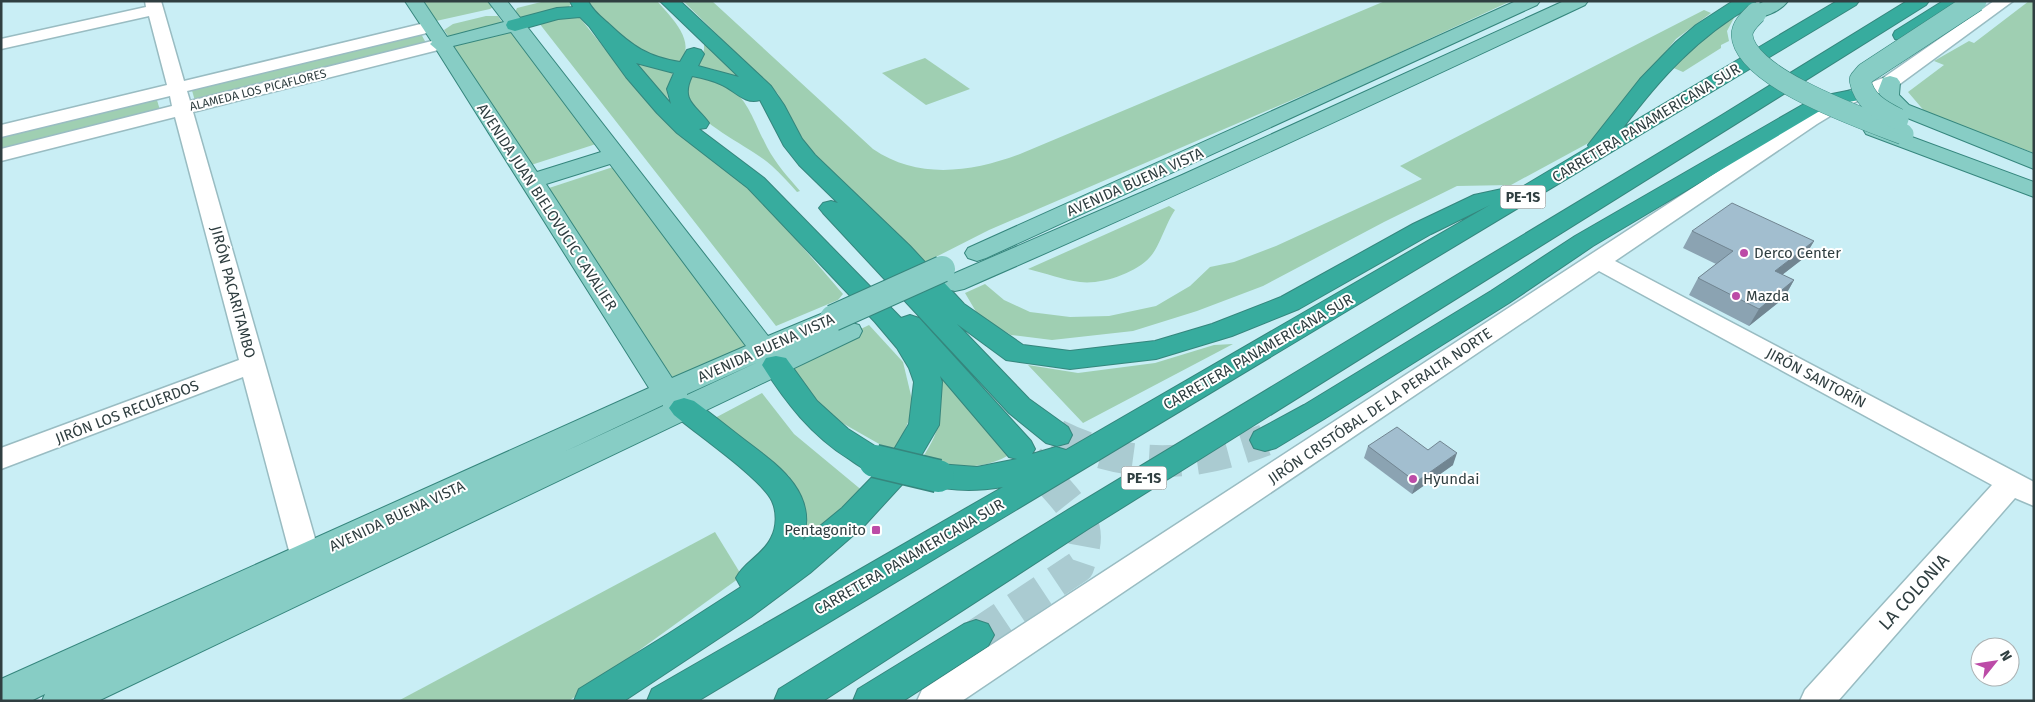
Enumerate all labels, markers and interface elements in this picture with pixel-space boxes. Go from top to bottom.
street label: CARRETERA PANAMERICANA SUR [1549,60,1743,186]
street label: ALAMEDA LOS PICAFLORES [188,66,328,114]
street label: AVENIDA JUAN BIELOVUCIC CAVALIER [473,100,621,314]
street label: AVENIDA BUENA VISTA [1064,144,1206,220]
road number: PE-1S [1500,186,1546,208]
street label: JIRÓN PACARITAMBO [207,224,259,360]
place label: Derco Center [1754,244,1841,262]
marker: Derco Center [1738,247,1750,259]
place label: Mazda [1746,287,1789,305]
street label: CARRETERA PANAMERICANA SUR [1160,290,1356,414]
marker: Mazda [1730,290,1742,302]
street label: AVENIDA BUENA VISTA [695,310,837,386]
street label: JIRÓN CRISTÓBAL DE LA PERALTA NORTE [1265,324,1495,488]
street label: JIRÓN SANTORÍN [1763,344,1869,412]
street label: JIRÓN LOS RECUERDOS [53,376,201,448]
road number: PE-1S [1122,466,1166,489]
place label: Hyundai [1423,470,1479,488]
marker: Hyundai [1407,473,1419,485]
street label: AVENIDA BUENA VISTA [326,476,468,555]
street label: CARRETERA PANAMERICANA SUR [811,495,1007,619]
place label: Pentagonito [784,521,866,539]
marker: Pentagonito [870,524,882,536]
street label: LA COLONIA [1874,549,1954,635]
north arrow [1970,637,2020,687]
text: N [1996,647,2016,664]

